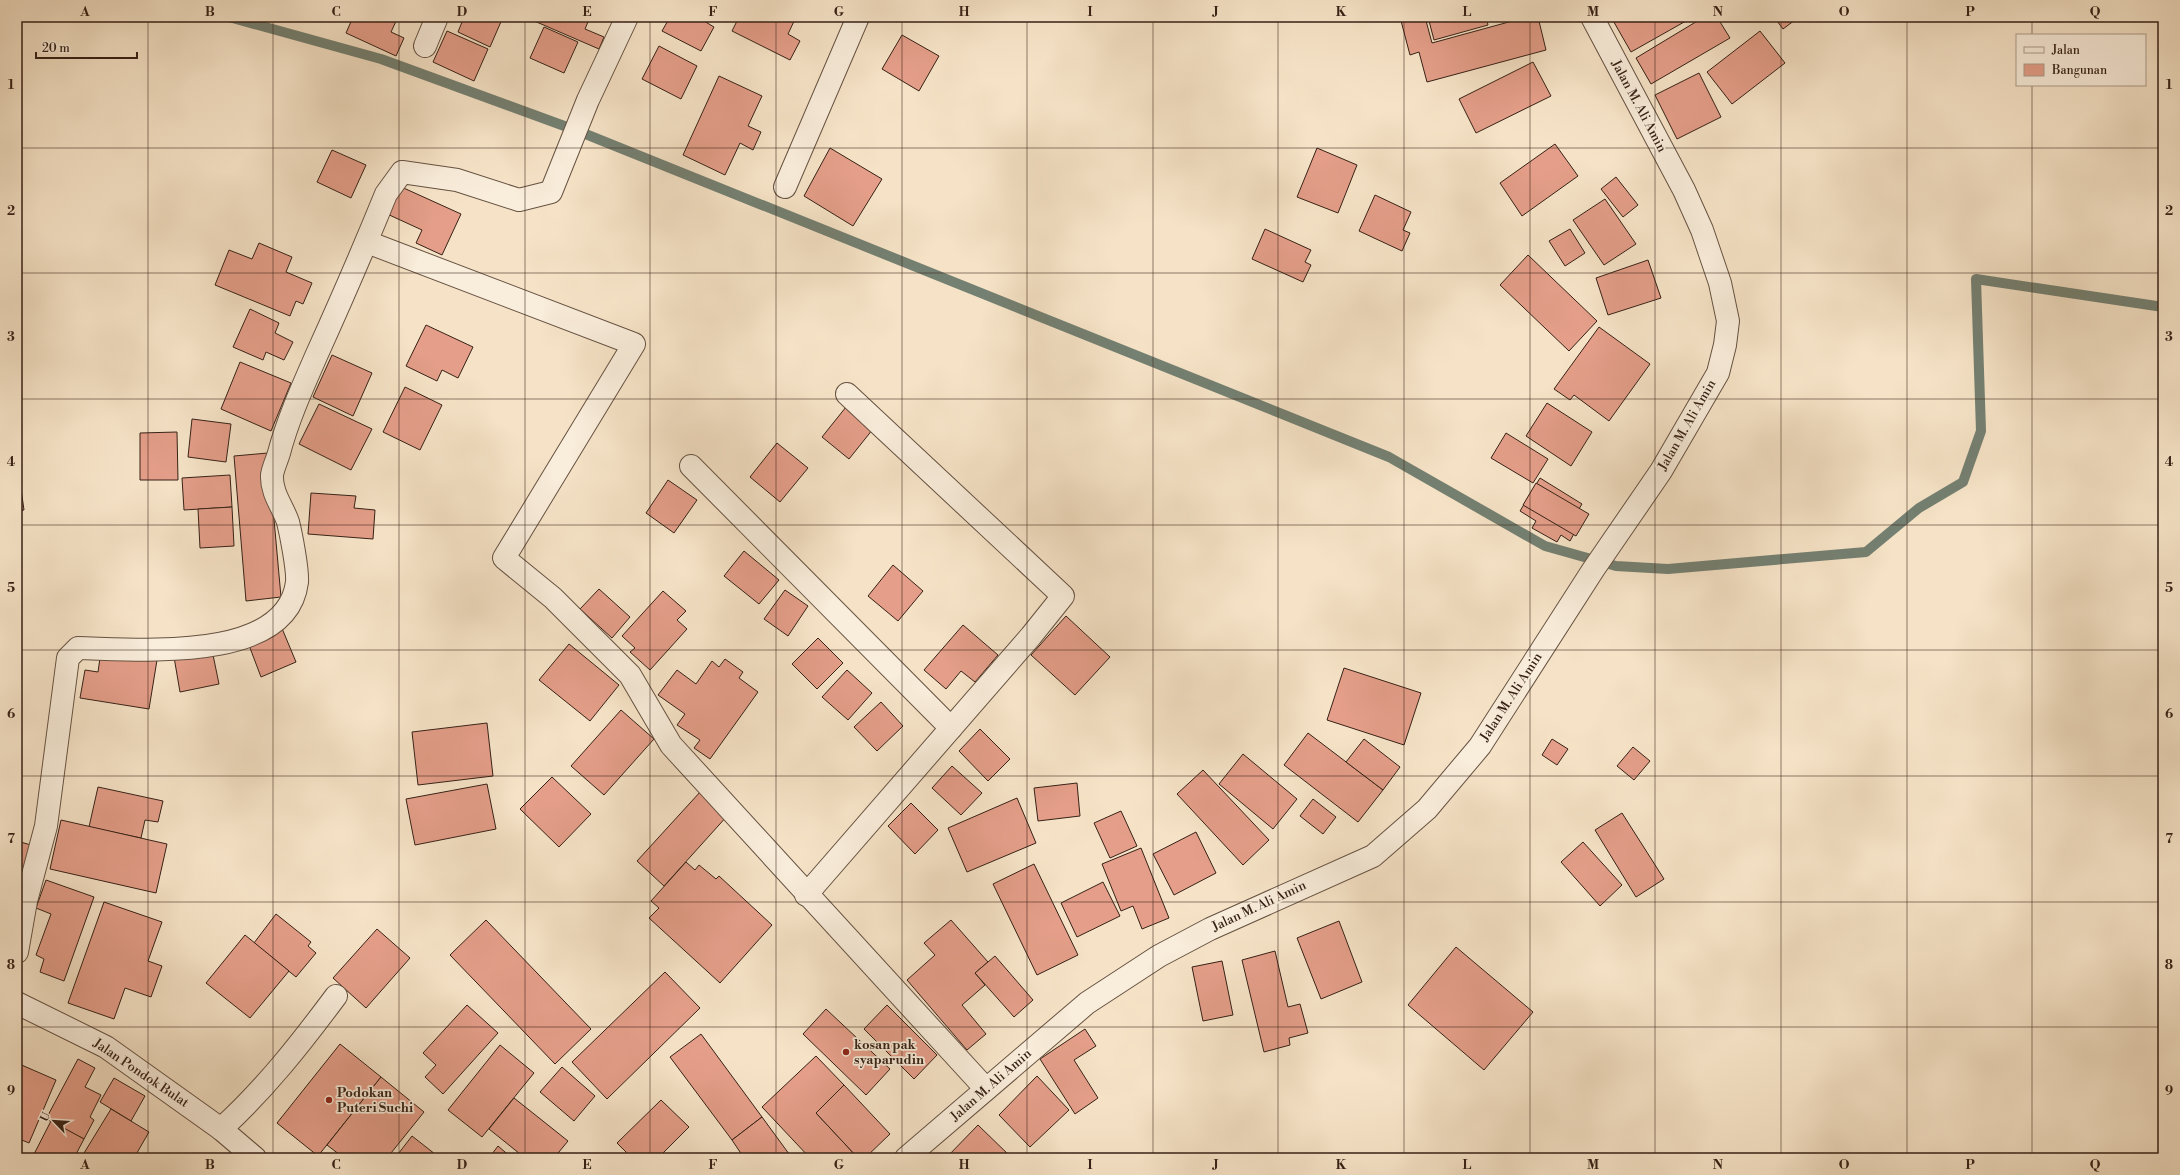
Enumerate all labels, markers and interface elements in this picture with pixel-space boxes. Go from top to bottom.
text: A [79,4,90,20]
text: B [205,4,215,20]
text: C [331,4,341,20]
text: D [457,4,467,20]
text: E [582,4,592,20]
text: F [708,4,718,20]
text: G [834,4,845,20]
text: H [959,4,970,20]
text: I [1087,4,1093,20]
text: J [1211,4,1219,20]
text: K [1336,4,1347,20]
text: L [1463,4,1472,20]
text: M [1587,4,1599,20]
text: N [1713,4,1724,20]
text: O [1839,4,1850,20]
text: P [1965,4,1975,20]
text: Q [2090,4,2101,20]
scale bar [36,34,137,60]
legend [2016,34,2146,86]
text: 20 m [42,41,70,56]
text: Jalan [2051,43,2080,58]
street label: Jalan M. Ali Amin [1607,56,1670,155]
text: Bangunan [2051,63,2107,78]
text: 1 [8,77,15,93]
text: 1 [2166,77,2173,93]
text: 2 [7,203,15,219]
text: 2 [2165,203,2173,219]
text: 3 [7,329,15,345]
text: 3 [2165,329,2173,345]
street label: Jalan M. Ali Amin [1654,377,1720,474]
text: 4 [7,454,16,470]
text: 4 [2165,454,2174,470]
text: 5 [7,580,15,596]
text: 5 [2165,580,2173,596]
street label: Jalan M. Ali Amin [1476,650,1546,745]
text: 6 [7,706,15,722]
text: 6 [2165,706,2173,722]
text: 7 [7,831,15,847]
text: 7 [2165,831,2173,847]
street label: Jalan M. Ali Amin [1208,877,1309,935]
text: 8 [7,957,15,973]
text: 8 [2165,957,2173,973]
street label: Jalan Pondok Bulat [89,1035,192,1111]
place label: kosan pak syaparudin [854,1037,924,1068]
street label: Jalan M. Ali Amin [946,1045,1035,1125]
marker: kosan pak syaparudin [841,1047,851,1057]
text: 9 [7,1083,15,1099]
text: 9 [2165,1083,2173,1099]
place label: Podokan Puteri Suchi [337,1085,413,1116]
marker: Podokan Puteri Suchi [324,1095,334,1105]
north arrow [34,1101,74,1141]
text: U [38,1110,54,1124]
text: A [79,1157,90,1173]
text: B [205,1157,215,1173]
text: C [331,1157,341,1173]
text: D [457,1157,467,1173]
text: E [582,1157,592,1173]
text: F [708,1157,718,1173]
text: G [834,1157,845,1173]
text: H [959,1157,970,1173]
text: I [1087,1157,1093,1173]
text: J [1211,1157,1219,1173]
text: K [1336,1157,1347,1173]
text: L [1463,1157,1472,1173]
text: M [1587,1157,1599,1173]
text: N [1713,1157,1724,1173]
text: O [1839,1157,1850,1173]
text: P [1965,1157,1975,1173]
text: Q [2090,1157,2101,1173]

